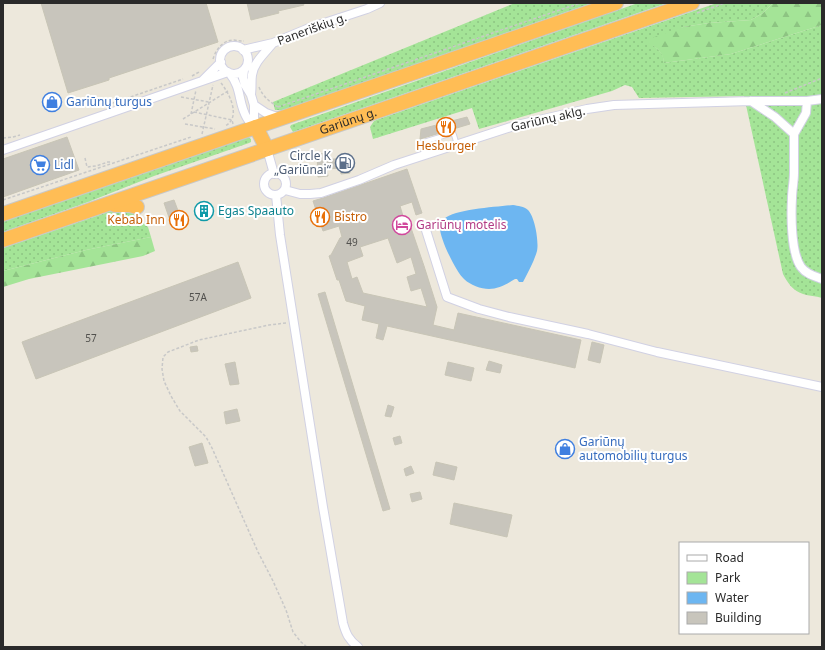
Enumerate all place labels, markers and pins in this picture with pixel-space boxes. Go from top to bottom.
shop icon: Gariūnų turgus [41,91,63,113]
place label: Gariūnų turgus [66,93,152,110]
restaurant icon: Hesburger [435,116,457,138]
place label: Hesburger [416,137,476,154]
place label: Circle K „Gariūnai“ [274,147,332,178]
fuel station icon: Circle K „Gariūnai“ [334,152,356,174]
supermarket icon: Lidl [29,154,51,176]
place label: Lidl [54,156,74,173]
building icon: Egas Spaauto [193,200,215,222]
place label: Egas Spaauto [218,202,294,219]
restaurant icon: Bistro [309,206,331,228]
place label: Bistro [334,208,367,225]
restaurant icon: Kebab Inn [168,209,190,231]
place label: Kebab Inn [107,211,165,228]
hotel icon: Gariūnų motelis [391,214,413,236]
place label: Gariūnų motelis [416,216,507,233]
place label: Gariūnų automobilių turgus [579,433,688,464]
shop icon: Gariūnų automobilių turgus [554,438,576,460]

